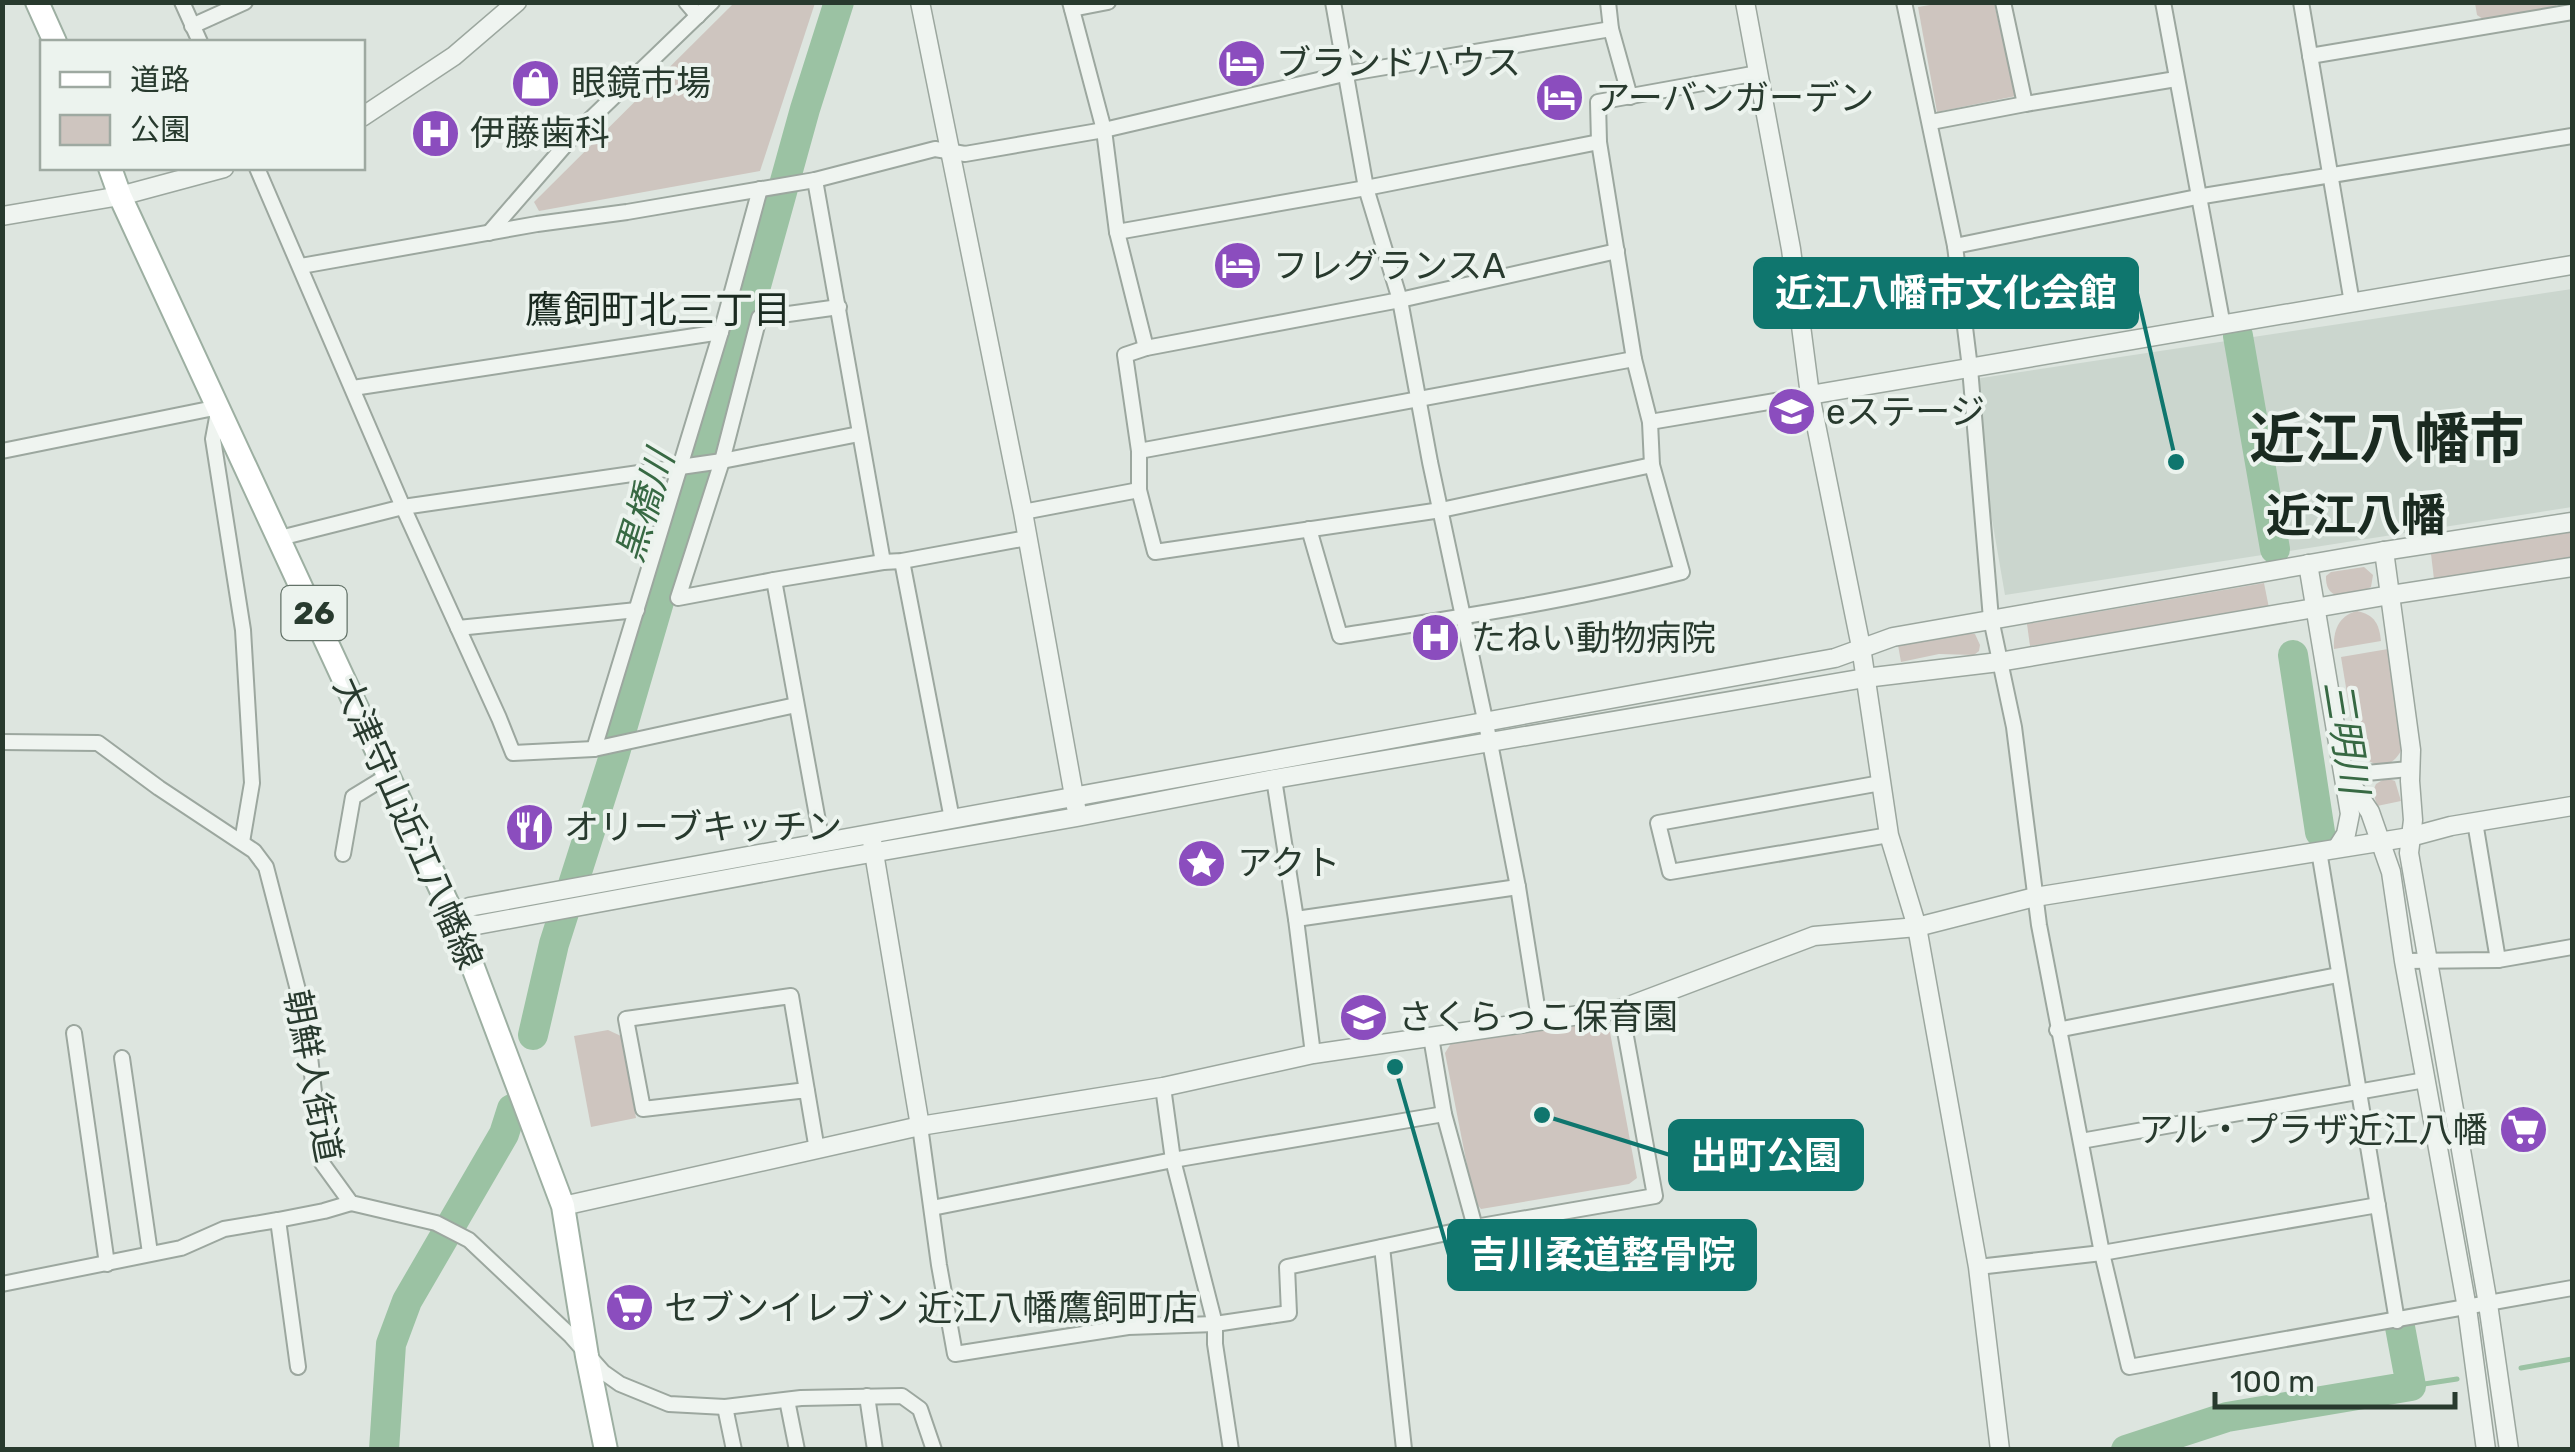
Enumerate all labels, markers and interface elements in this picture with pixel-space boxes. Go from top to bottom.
hotel icon: ブランドハウス [1215,37,1267,89]
legend [40,40,365,170]
place label: ブランドハウス [1276,42,1521,84]
shop icon: 眼鏡市場 [510,57,562,109]
text: 道路 [130,62,190,98]
place label: 眼鏡市場 [571,62,711,104]
hotel icon: アーバンガーデン [1534,72,1586,124]
place label: アーバンガーデン [1595,77,1874,119]
hospital icon: 伊藤歯科 [409,107,461,159]
text: 公園 [130,112,190,148]
place label: 伊藤歯科 [470,112,610,154]
hotel icon: フレグランスA [1212,240,1264,292]
place label: フレグランスA [1273,245,1506,287]
callout: 近江八幡市文化会館 [1755,259,2137,327]
text: 近江八幡市文化会館 [1775,270,2117,316]
district label: 鷹飼町北三丁目 [525,287,791,333]
school or university icon: eステージ [1765,386,1817,438]
place label: eステージ [1826,391,1985,433]
district label: 近江八幡市 [2249,407,2525,472]
water label: 黒橋川 [606,441,685,567]
district label: 近江八幡 [2266,489,2446,542]
road number: 26 [282,586,346,640]
hospital icon: たねい動物病院 [1410,612,1462,664]
place label: たねい動物病院 [1471,617,1716,659]
street label: 大津守山近江八幡線 [325,671,491,975]
water label: 三明川 [2314,677,2378,801]
restaurant icon: オリーブキッチン [503,801,555,853]
place label: オリーブキッチン [564,806,842,848]
place icon: アクト [1176,837,1228,889]
place label: アクト [1237,842,1340,884]
street label: 朝鮮人街道 [276,986,350,1166]
school or university icon: さくらっこ保育園 [1337,991,1389,1043]
place label: さくらっこ保育園 [1398,996,1678,1038]
supermarket icon: アル・プラザ近江八幡 [2497,1104,2549,1156]
place label: アル・プラザ近江八幡 [2138,1109,2488,1151]
callout: 出町公園 [1670,1121,1862,1189]
text: 出町公園 [1690,1133,1842,1179]
callout: 吉川柔道整骨院 [1449,1221,1755,1289]
text: 吉川柔道整骨院 [1469,1232,1735,1278]
supermarket icon: セブンイレブン 近江八幡鷹飼町店 [603,1282,655,1334]
place label: セブンイレブン 近江八幡鷹飼町店 [664,1287,1198,1329]
scale bar [2215,1347,2455,1409]
text: 100 m [2230,1364,2315,1400]

